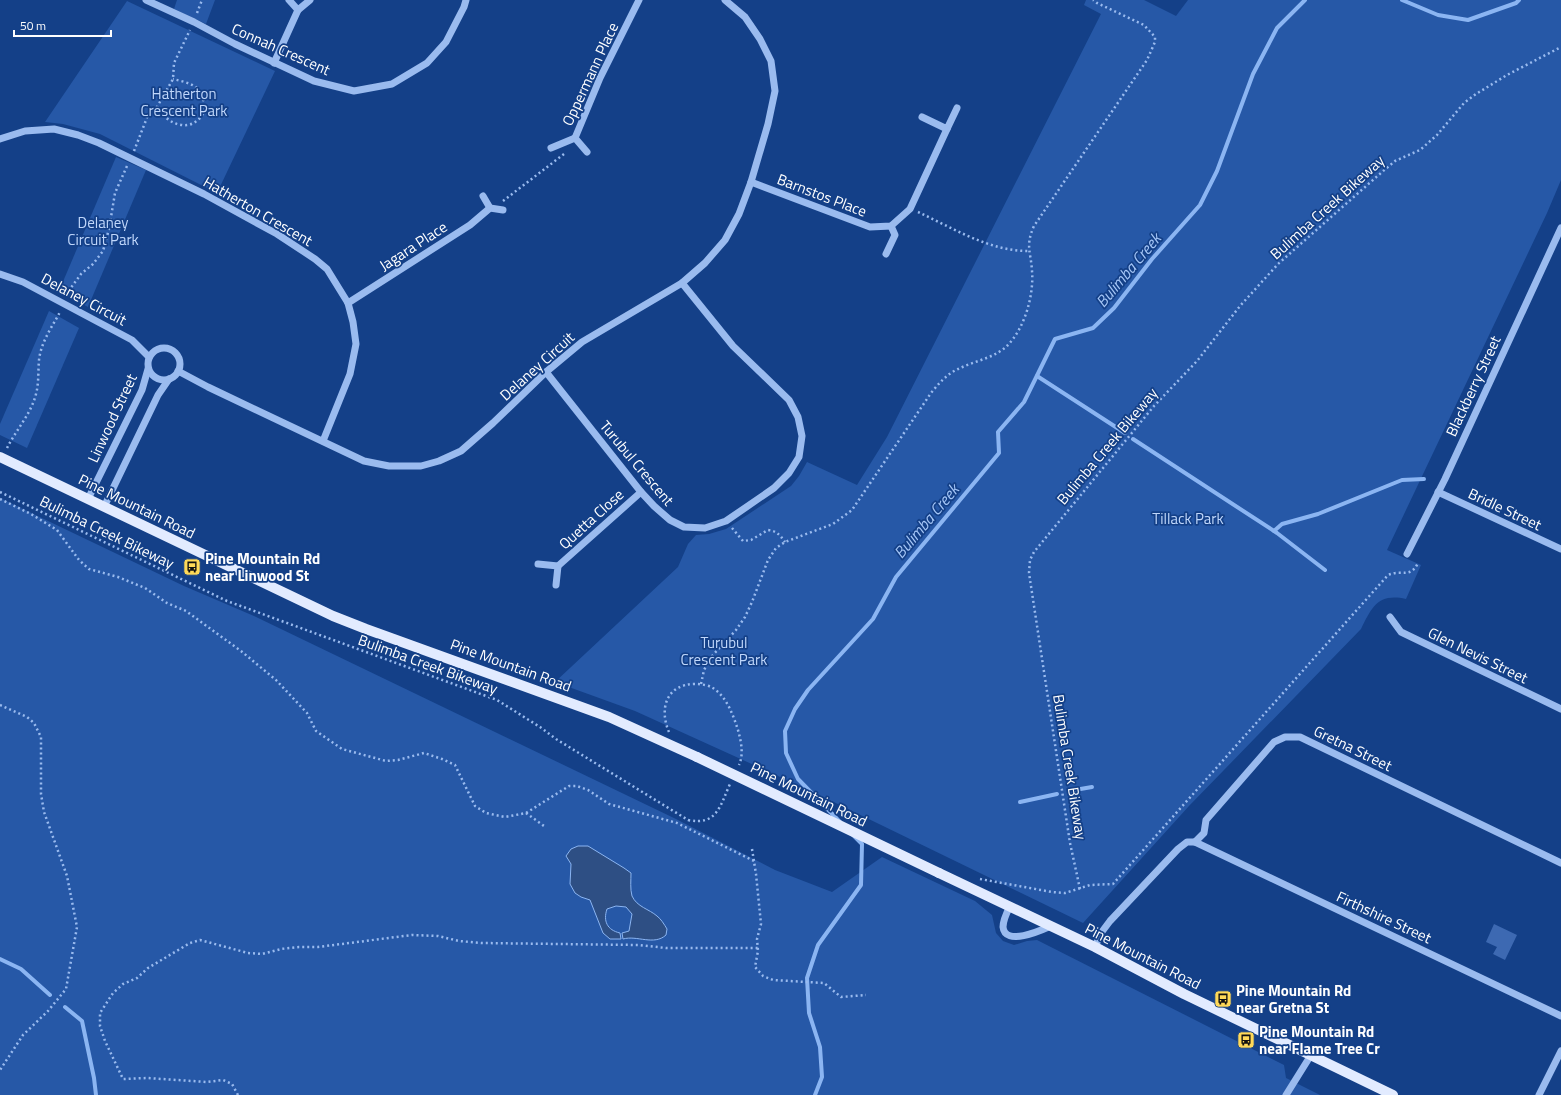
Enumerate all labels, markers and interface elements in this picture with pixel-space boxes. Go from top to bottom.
scale bar [14,12,111,38]
text: 50 m [20,16,46,35]
street label: Connah Crescent [228,17,335,81]
street label: Oppermann Place [556,18,624,130]
park label: Hatherton Crescent Park [140,82,228,122]
street label: Bulimba Creek Bikeway [1265,149,1389,265]
street label: Barnstos Place [774,167,870,223]
street label: Hatherton Crescent [199,170,318,252]
park label: Delaney Circuit Park [67,211,139,251]
street label: Jagara Place [374,215,452,277]
water label: Bulimba Creek [1090,226,1168,312]
street label: Delaney Circuit [37,267,131,332]
street label: Delaney Circuit [494,326,580,406]
street label: Blackberry Street [1440,331,1507,440]
street label: Linwood Street [81,369,143,466]
street label: Bulimba Creek Bikeway [1051,382,1163,510]
street label: Turubul Crescent [594,415,680,511]
street label: Pine Mountain Road [75,468,199,544]
water label: Bulimba Creek [888,477,966,563]
street label: Bridle Street [1464,482,1546,536]
street label: Quetta Close [553,483,629,555]
street label: Bulimba Creek Bikeway [36,489,178,575]
park label: Tillack Park [1152,507,1224,530]
place label: Pine Mountain Rd near Linwood St [205,547,320,587]
bus stop icon: Pine Mountain Rd near Linwood St [182,557,202,577]
street label: Glen Nevis Street [1424,621,1533,689]
street label: Bulimba Creek Bikeway [355,628,501,700]
park label: Turubul Crescent Park [680,631,768,671]
street label: Pine Mountain Road [447,632,575,698]
street label: Bulimba Creek Bikeway [1047,693,1093,841]
street label: Gretna Street [1310,719,1397,777]
street label: Pine Mountain Road [747,756,871,832]
street label: Firthshire Street [1333,885,1436,949]
street label: Pine Mountain Road [1081,917,1205,995]
place label: Pine Mountain Rd near Gretna St [1236,979,1351,1019]
bus stop icon: Pine Mountain Rd near Gretna St [1213,989,1233,1009]
place label: Pine Mountain Rd near Flame Tree Cr [1259,1020,1380,1060]
bus stop icon: Pine Mountain Rd near Flame Tree Cr [1236,1030,1256,1050]

